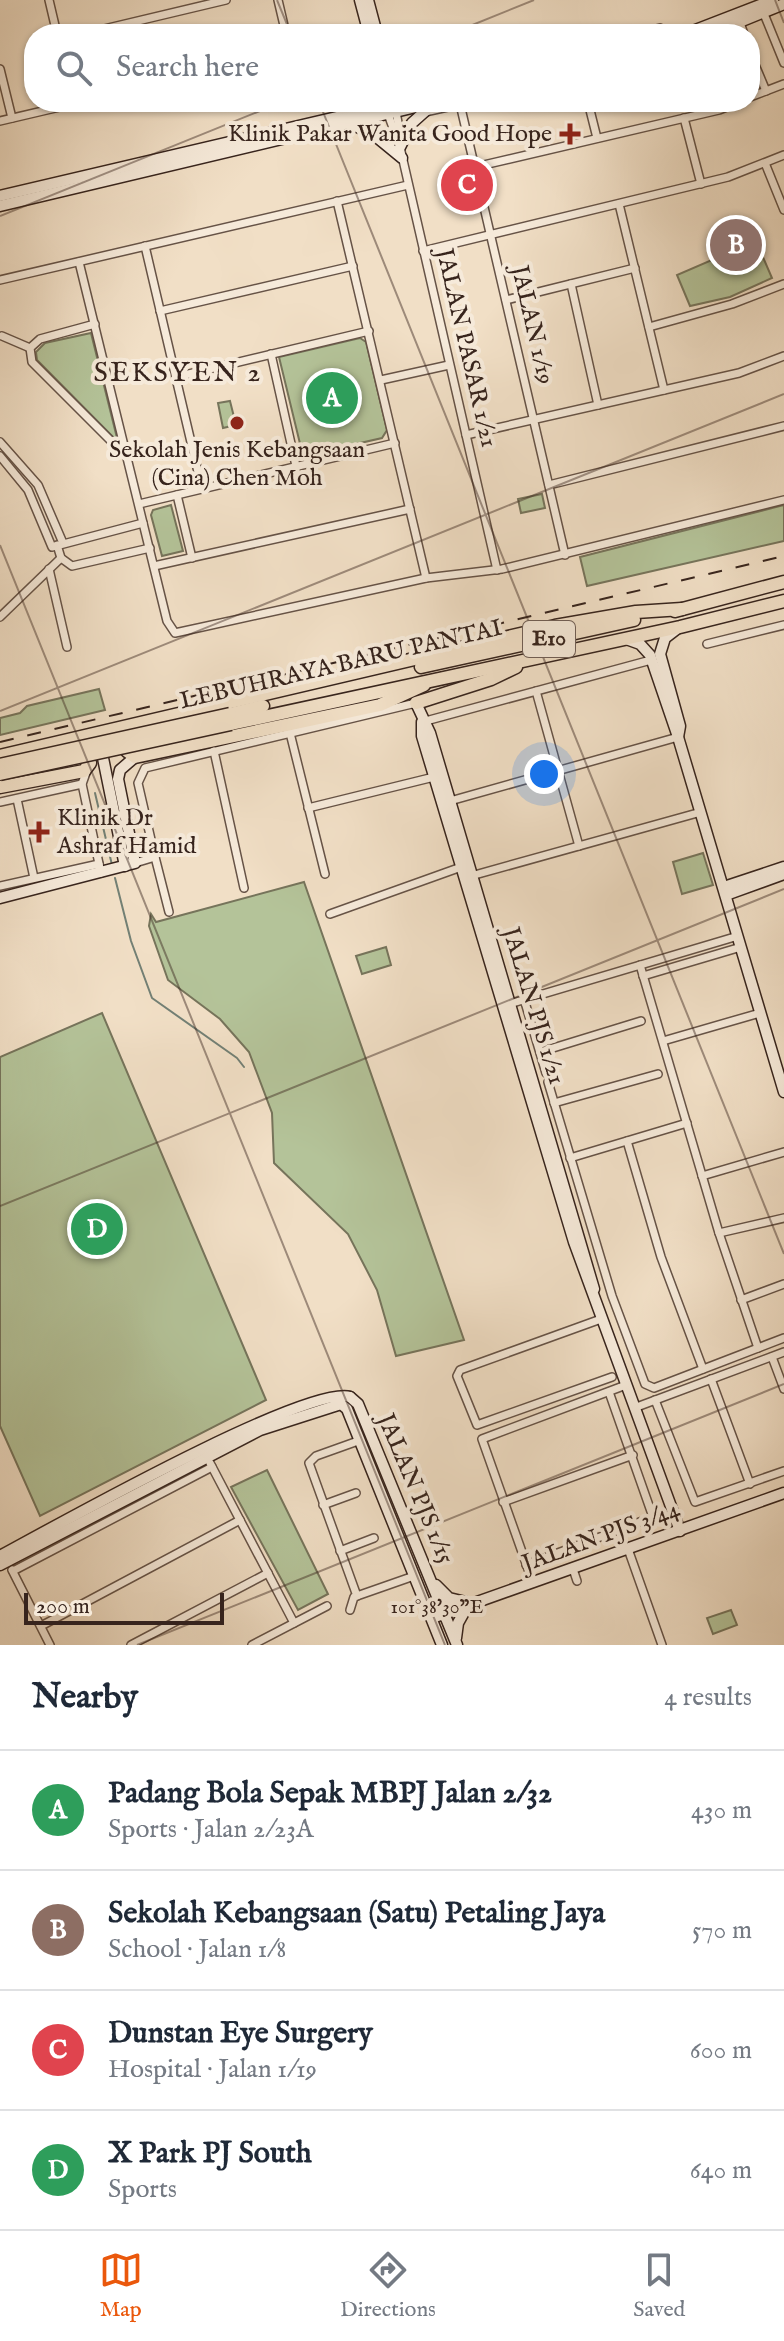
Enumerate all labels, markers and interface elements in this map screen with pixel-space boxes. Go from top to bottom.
search box [24,24,760,112]
icon: search [52,46,96,90]
text: Search here [116,49,259,87]
place label: Klinik Pakar Wanita Good Hope [228,119,552,150]
marker: Klinik Pakar Wanita Good Hope [559,123,581,145]
pin: C [441,155,493,215]
pin: B [710,215,762,275]
street label: JALAN PASAR 1/21 [427,243,504,451]
street label: JALAN 1/19 [503,260,561,388]
district label: SEKSYEN 2 [94,356,262,391]
pin: A [306,368,358,428]
marker: Sekolah Jenis Kebangsaan (Cina) Chen Moh [228,414,246,432]
place label: Sekolah Jenis Kebangsaan (Cina) Chen Moh [109,435,365,494]
street label: LEBUHRAYA BARU PANTAI [177,613,505,717]
road number: E10 [523,621,575,657]
your location [524,754,564,794]
place label: Klinik Dr Ashraf Hamid [56,803,196,862]
marker: Klinik Dr Ashraf Hamid [28,821,50,843]
street label: JALAN PJS 1/21 [494,921,572,1088]
pin: D [71,1199,123,1259]
street label: JALAN PJS 1/15 [368,1406,461,1569]
street label: JALAN PJS 3/44 [515,1494,684,1581]
scale bar [24,1589,224,1625]
text: 200 m [36,1593,90,1621]
text: 101°38'30"E [391,1595,484,1620]
text: Nearby [32,1676,138,1719]
text: 4 results [664,1681,752,1714]
text: Padang Bola Sepak MBPJ Jalan 2/32 [108,1775,552,1813]
text: A [49,1794,67,1827]
text: 430 m [691,1794,752,1827]
text: Sports · Jalan 2/23A [108,1813,313,1846]
text: Sekolah Kebangsaan (Satu) Petaling Jaya [108,1895,605,1933]
text: B [49,1914,67,1947]
text: 570 m [692,1914,752,1947]
text: School · Jalan 1/8 [108,1933,286,1966]
text: Dunstan Eye Surgery [108,2015,373,2053]
text: C [49,2034,67,2067]
text: 600 m [690,2034,752,2067]
text: Hospital · Jalan 1/19 [108,2053,317,2086]
text: X Park PJ South [108,2135,312,2173]
text: D [48,2154,68,2187]
text: 640 m [690,2154,752,2187]
text: Sports [108,2173,177,2206]
tab: Map [99,2248,143,2324]
tab: Directions [340,2248,436,2324]
tab: Saved [633,2248,685,2324]

